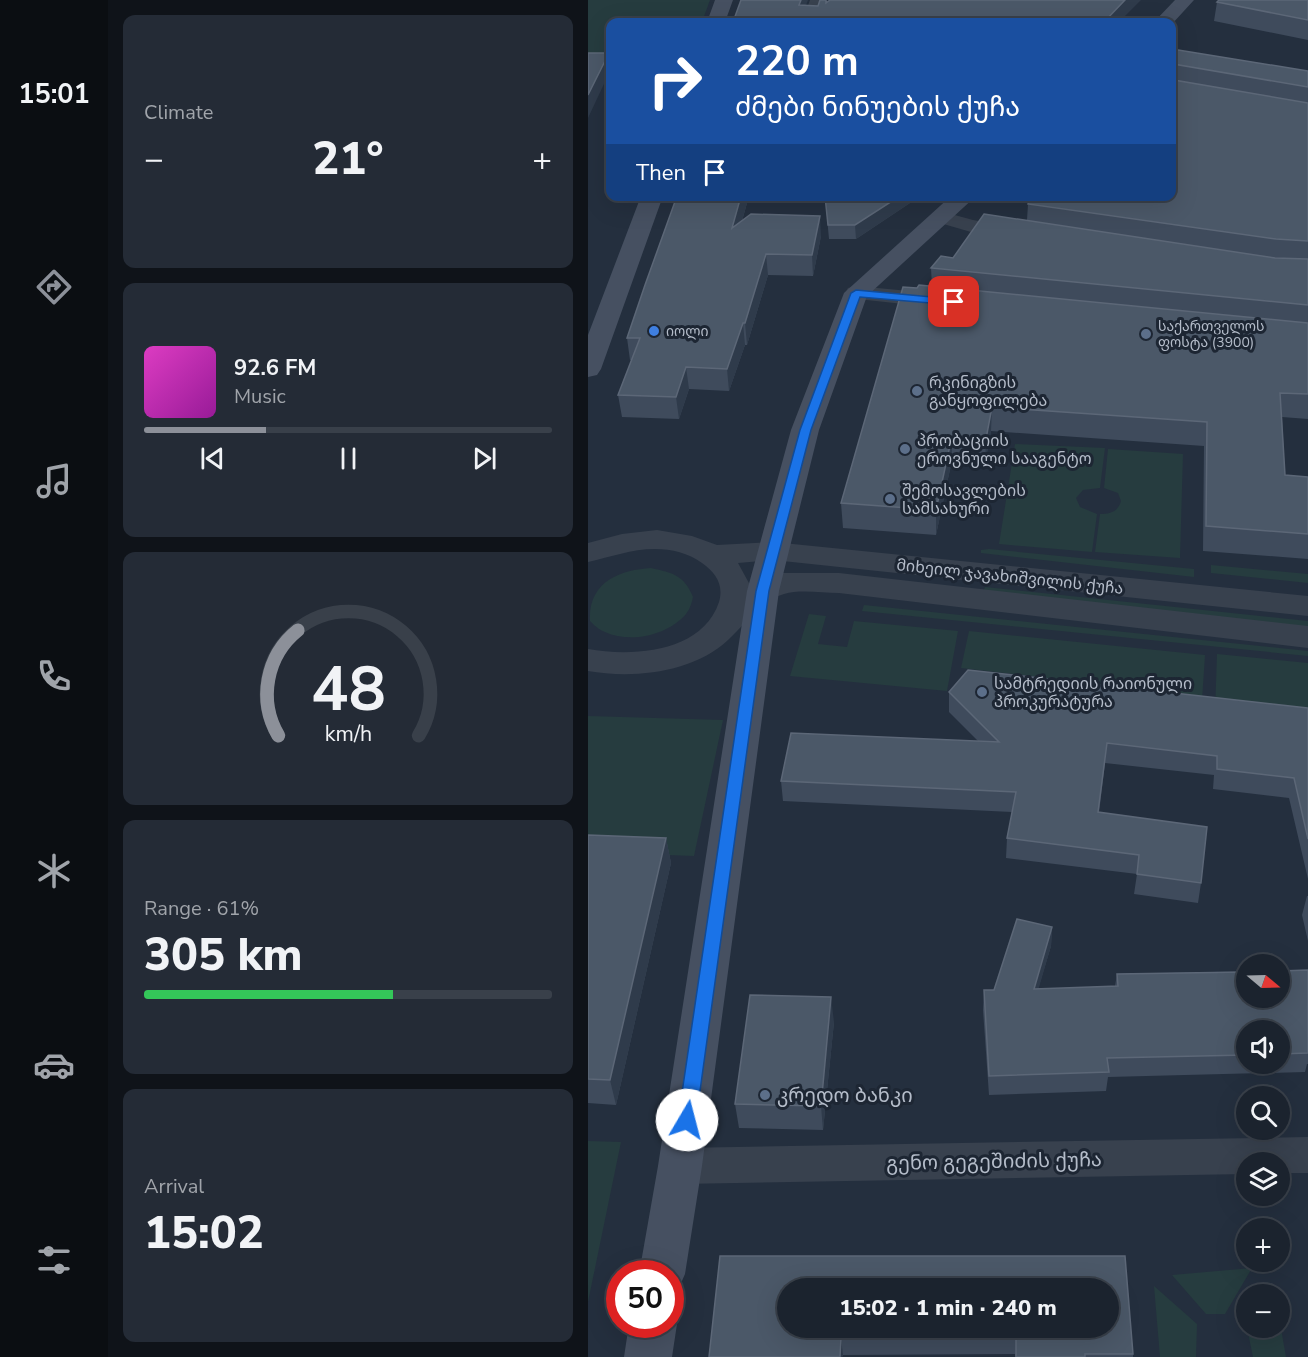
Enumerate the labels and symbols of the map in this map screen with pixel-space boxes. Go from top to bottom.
pin [928,276,979,327]
place label: საქართველოს ფოსტა (3900) [1158,317,1265,352]
place label: იოლი [666,322,709,341]
marker: იოლი [647,324,661,338]
marker: საქართველოს ფოსტა (3900) [1139,327,1153,341]
place label: რკინიგზის განყოფილება [929,372,1047,412]
marker: რკინიგზის განყოფილება [910,384,924,398]
place label: პრობაციის ეროვნული სააგენტო [917,430,1092,470]
marker: პრობაციის ეროვნული სააგენტო [898,442,912,456]
place label: შემოსავლების სამსახური [902,480,1026,520]
marker: შემოსავლების სამსახური [883,492,897,506]
street label: მიხეილ ჯავახიშვილის ქუჩა [895,554,1124,600]
place label: სამტრედიის რაიონული პროკურატურა [994,673,1192,713]
marker: სამტრედიის რაიონული პროკურატურა [975,685,989,699]
north arrow [1236,954,1290,1008]
place label: კრედო ბანკი [777,1082,913,1109]
position arrow [655,1088,719,1152]
marker: კრედო ბანკი [758,1088,772,1102]
street label: გენო გეგეშიძის ქუჩა [886,1146,1102,1177]
speed limit sign: 50 [606,1260,684,1338]

